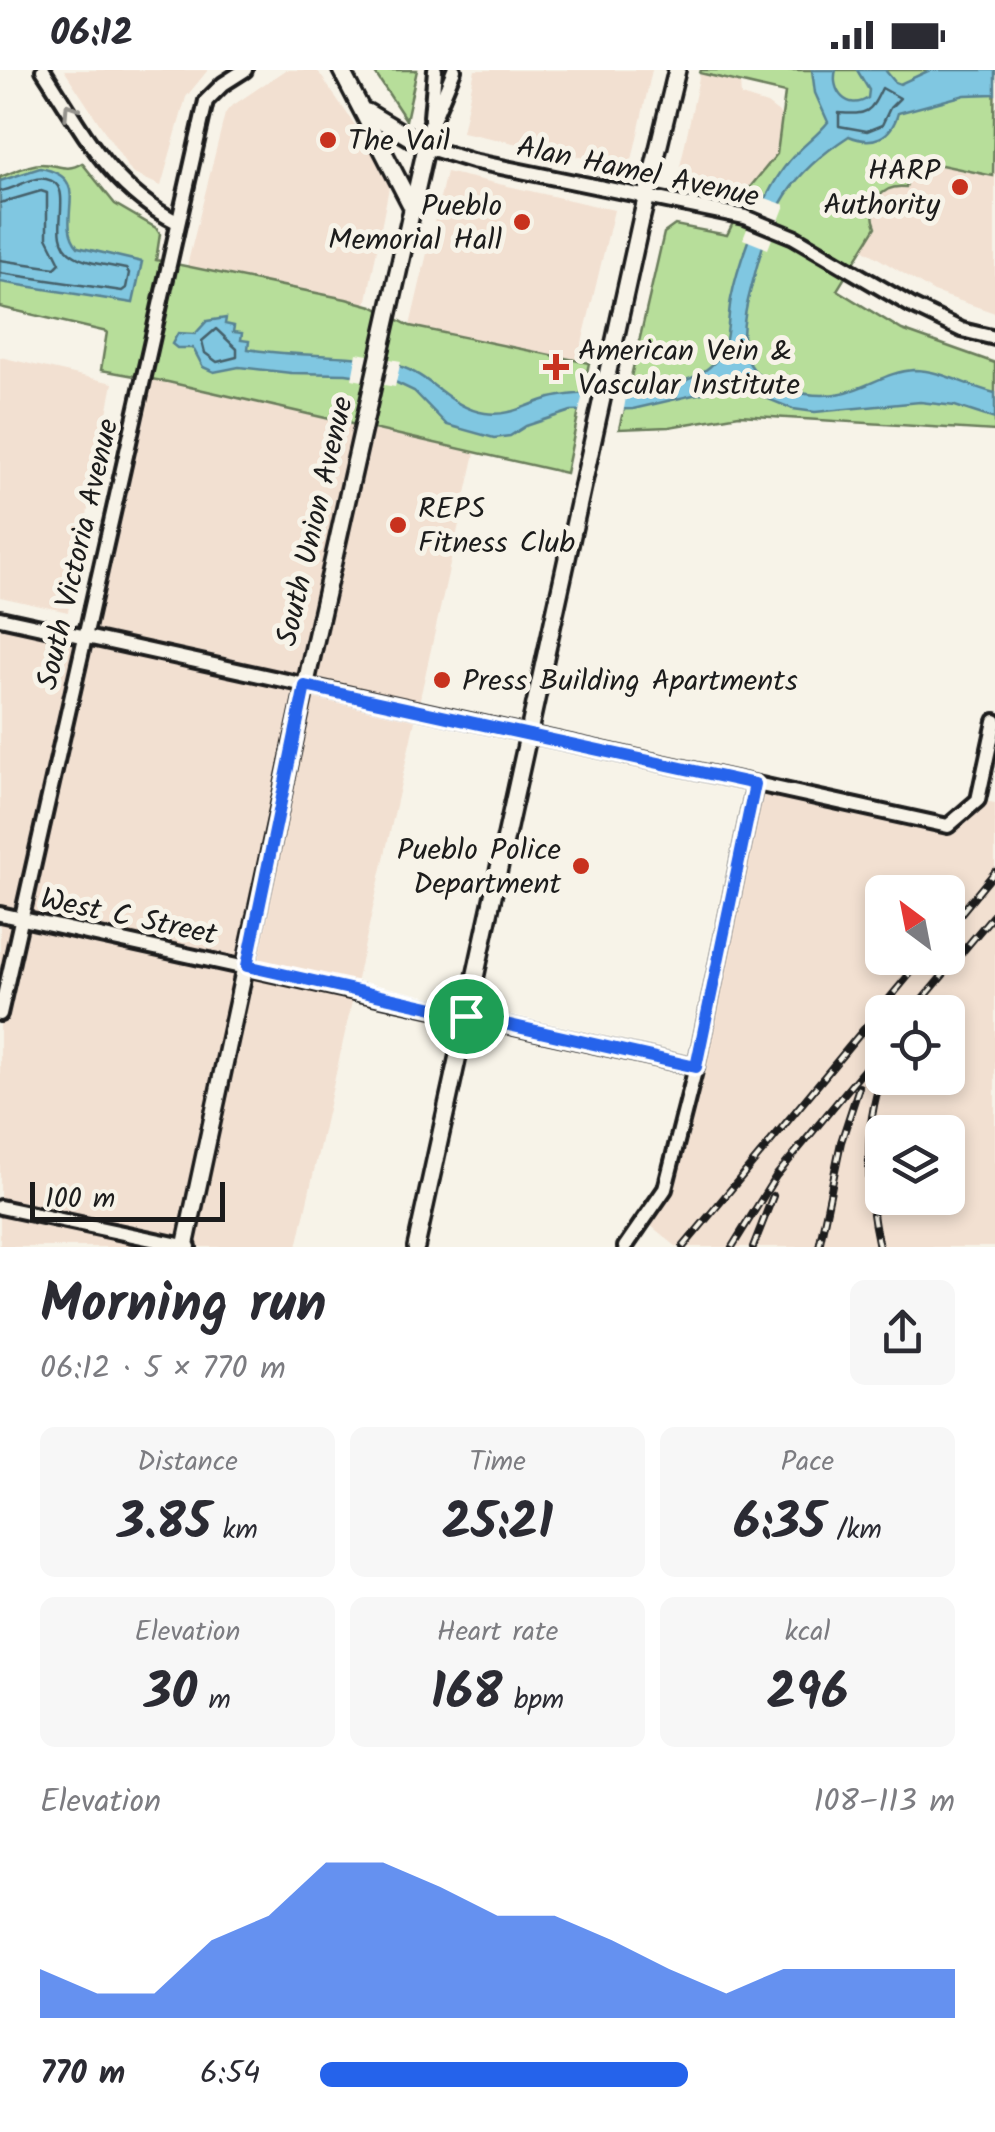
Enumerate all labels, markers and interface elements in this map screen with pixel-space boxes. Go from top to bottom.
text: 06:12 [50,5,133,65]
one-way arrow [63,103,82,121]
place label: The Vail [348,118,450,166]
street label: Alan Hamel Avenue [512,124,763,222]
marker: The Vail [317,129,339,151]
place label: HARP Authority [823,148,941,230]
marker: HARP Authority [949,176,971,198]
place label: Pueblo Memorial Hall [328,183,502,265]
marker: Pueblo Memorial Hall [511,211,533,233]
place label: American Vein & Vascular Institute [578,328,800,410]
marker: American Vein & Vascular Institute [543,354,569,380]
street label: South Union Avenue [264,392,368,651]
street label: South Victoria Avenue [24,414,133,695]
place label: REPS Fitness Club [418,486,575,568]
marker: REPS Fitness Club [387,514,409,536]
place label: Press Building Apartments [462,658,798,706]
marker: Press Building Apartments [431,669,453,691]
place label: Pueblo Police Department [397,827,561,909]
marker: Pueblo Police Department [570,855,592,877]
north arrow [865,875,965,975]
map controls [865,875,965,1215]
street label: West C Street [36,876,222,960]
pin [424,974,509,1059]
icon: arrive [439,989,494,1044]
button: locate [865,995,965,1095]
button: layers [865,1115,965,1215]
scale bar [30,1177,225,1222]
text: 100 m [45,1177,115,1222]
text: Morning run [40,1263,327,1350]
button: share [850,1280,955,1385]
text: 06:12 · 5 × 770 m [40,1344,286,1395]
text: Distance [137,1440,238,1485]
text: Time [469,1440,526,1485]
text: Pace [781,1440,834,1485]
text: 3.85 [117,1485,211,1565]
text: 25:21 [442,1485,553,1565]
text: 6:35 [733,1485,825,1565]
text: km [211,1508,258,1553]
text: /km [825,1508,882,1553]
text: Elevation [135,1610,240,1655]
text: Heart rate [437,1610,558,1655]
text: kcal [785,1610,830,1655]
text: 30 [144,1655,197,1735]
text: 168 [431,1655,503,1735]
text: 296 [767,1655,848,1735]
text: m [197,1678,231,1723]
text: bpm [503,1678,564,1723]
text: Elevation [40,1777,161,1828]
text: 108–113 m [813,1777,955,1828]
text: 770 m [40,2049,125,2100]
text: 6:54 [200,2049,260,2100]

